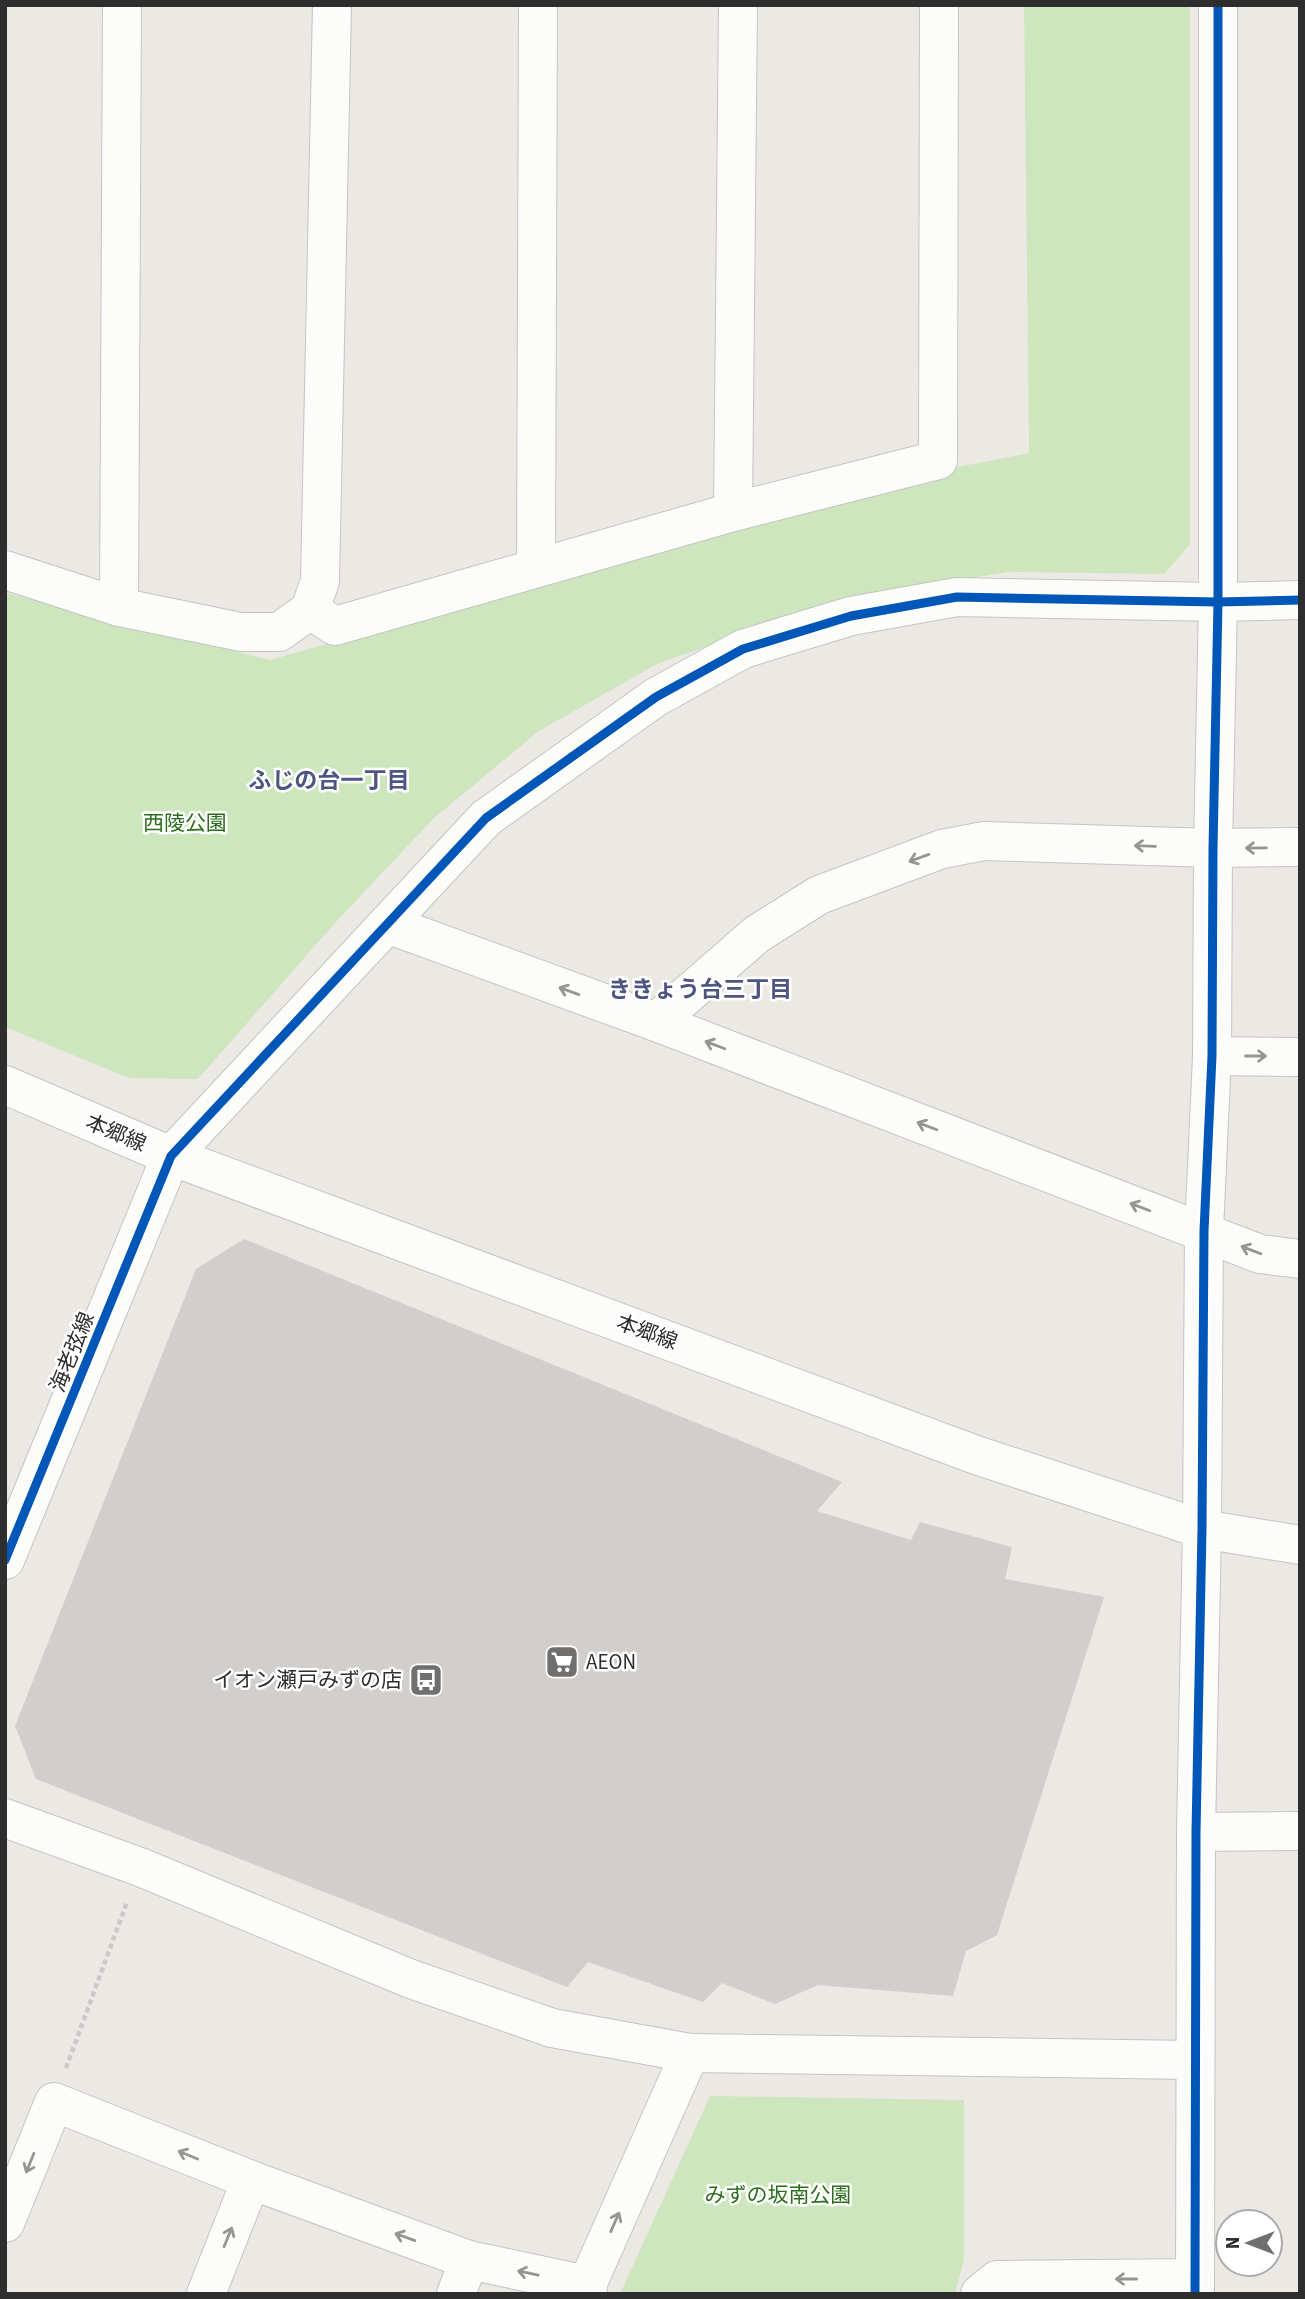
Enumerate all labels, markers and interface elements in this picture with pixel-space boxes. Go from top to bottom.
district label: ふじの台一丁目 [249,764,410,797]
park label: 西陵公園 [143,808,227,838]
one-way arrow [1133,839,1156,853]
one-way arrow [1245,841,1268,854]
one-way arrow [909,852,931,865]
district label: ききょう台三丁目 [608,973,792,1006]
one-way arrow [559,983,581,996]
one-way arrow [704,1037,726,1050]
one-way arrow [1244,1050,1267,1063]
street label: 本郷線 [81,1107,151,1159]
one-way arrow [917,1119,939,1131]
one-way arrow [1130,1200,1152,1212]
one-way arrow [1240,1242,1262,1255]
street label: 海老弦線 [42,1307,102,1397]
street label: 本郷線 [612,1307,682,1357]
supermarket icon: AEON [543,1643,581,1681]
place label: AEON [586,1647,636,1677]
bus stop icon: イオン瀬戸みずの店 [407,1661,445,1699]
place label: イオン瀬戸みずの店 [213,1665,402,1695]
one-way arrow [177,2148,199,2161]
one-way arrow [22,2151,35,2173]
park label: みずの坂南公園 [705,2180,852,2210]
north arrow [1214,2208,1284,2278]
one-way arrow [609,2212,622,2234]
one-way arrow [223,2227,236,2248]
one-way arrow [395,2230,417,2242]
text: N [1220,2237,1247,2249]
one-way arrow [517,2265,540,2279]
one-way arrow [1115,2272,1138,2286]

